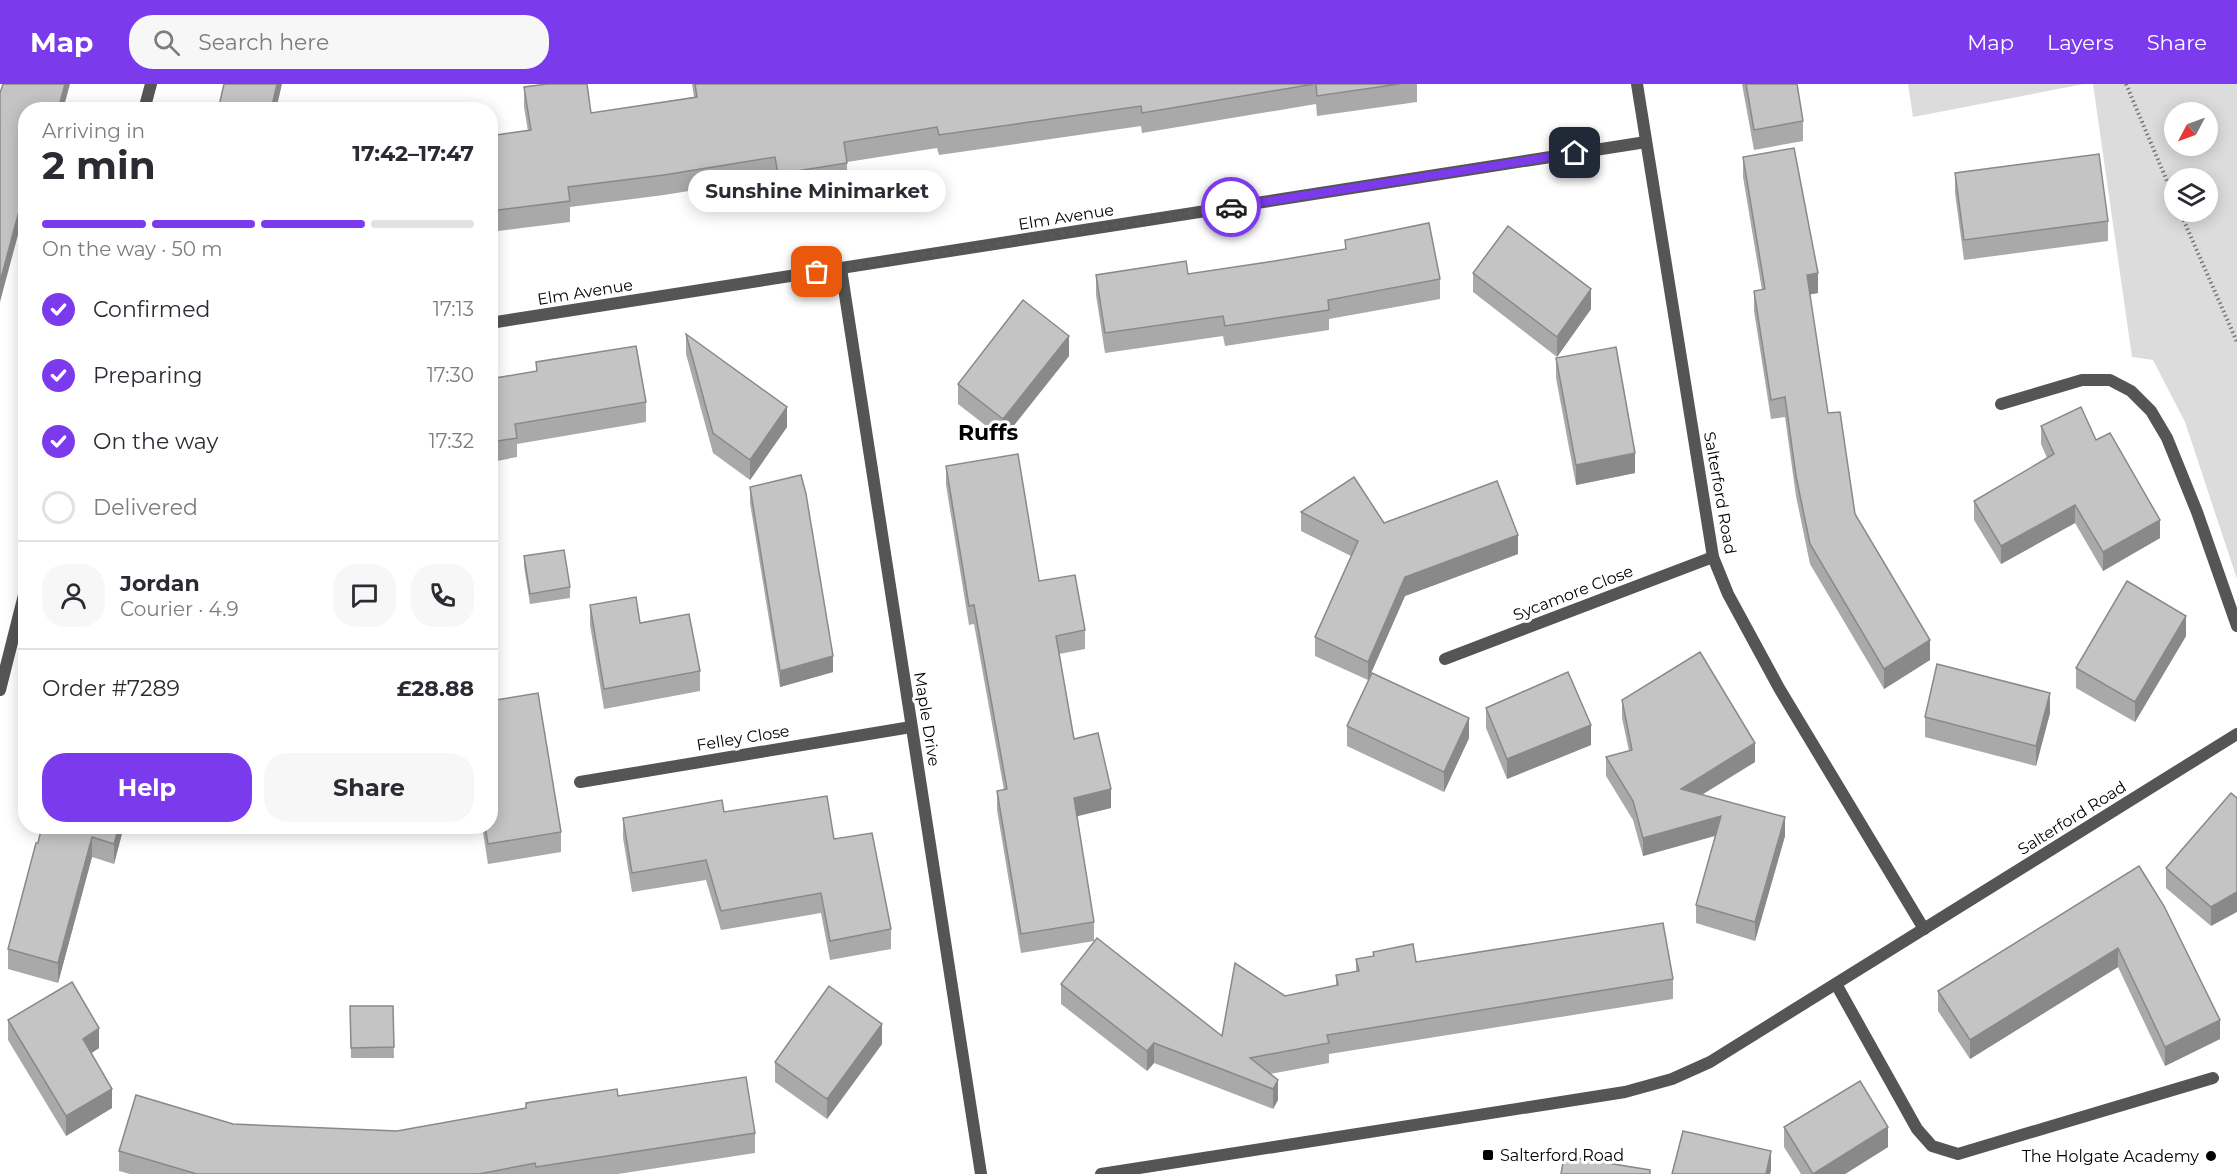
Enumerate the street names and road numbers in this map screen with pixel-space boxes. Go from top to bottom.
street label: Elm Avenue [1017,200,1115,234]
street label: Elm Avenue [536,275,634,309]
street label: Salterford Road [1700,430,1740,556]
street label: Sycamore Close [1510,561,1636,625]
street label: Maple Drive [910,670,944,768]
street label: Felley Close [695,721,791,755]
street label: Salterford Road [2014,777,2130,859]

